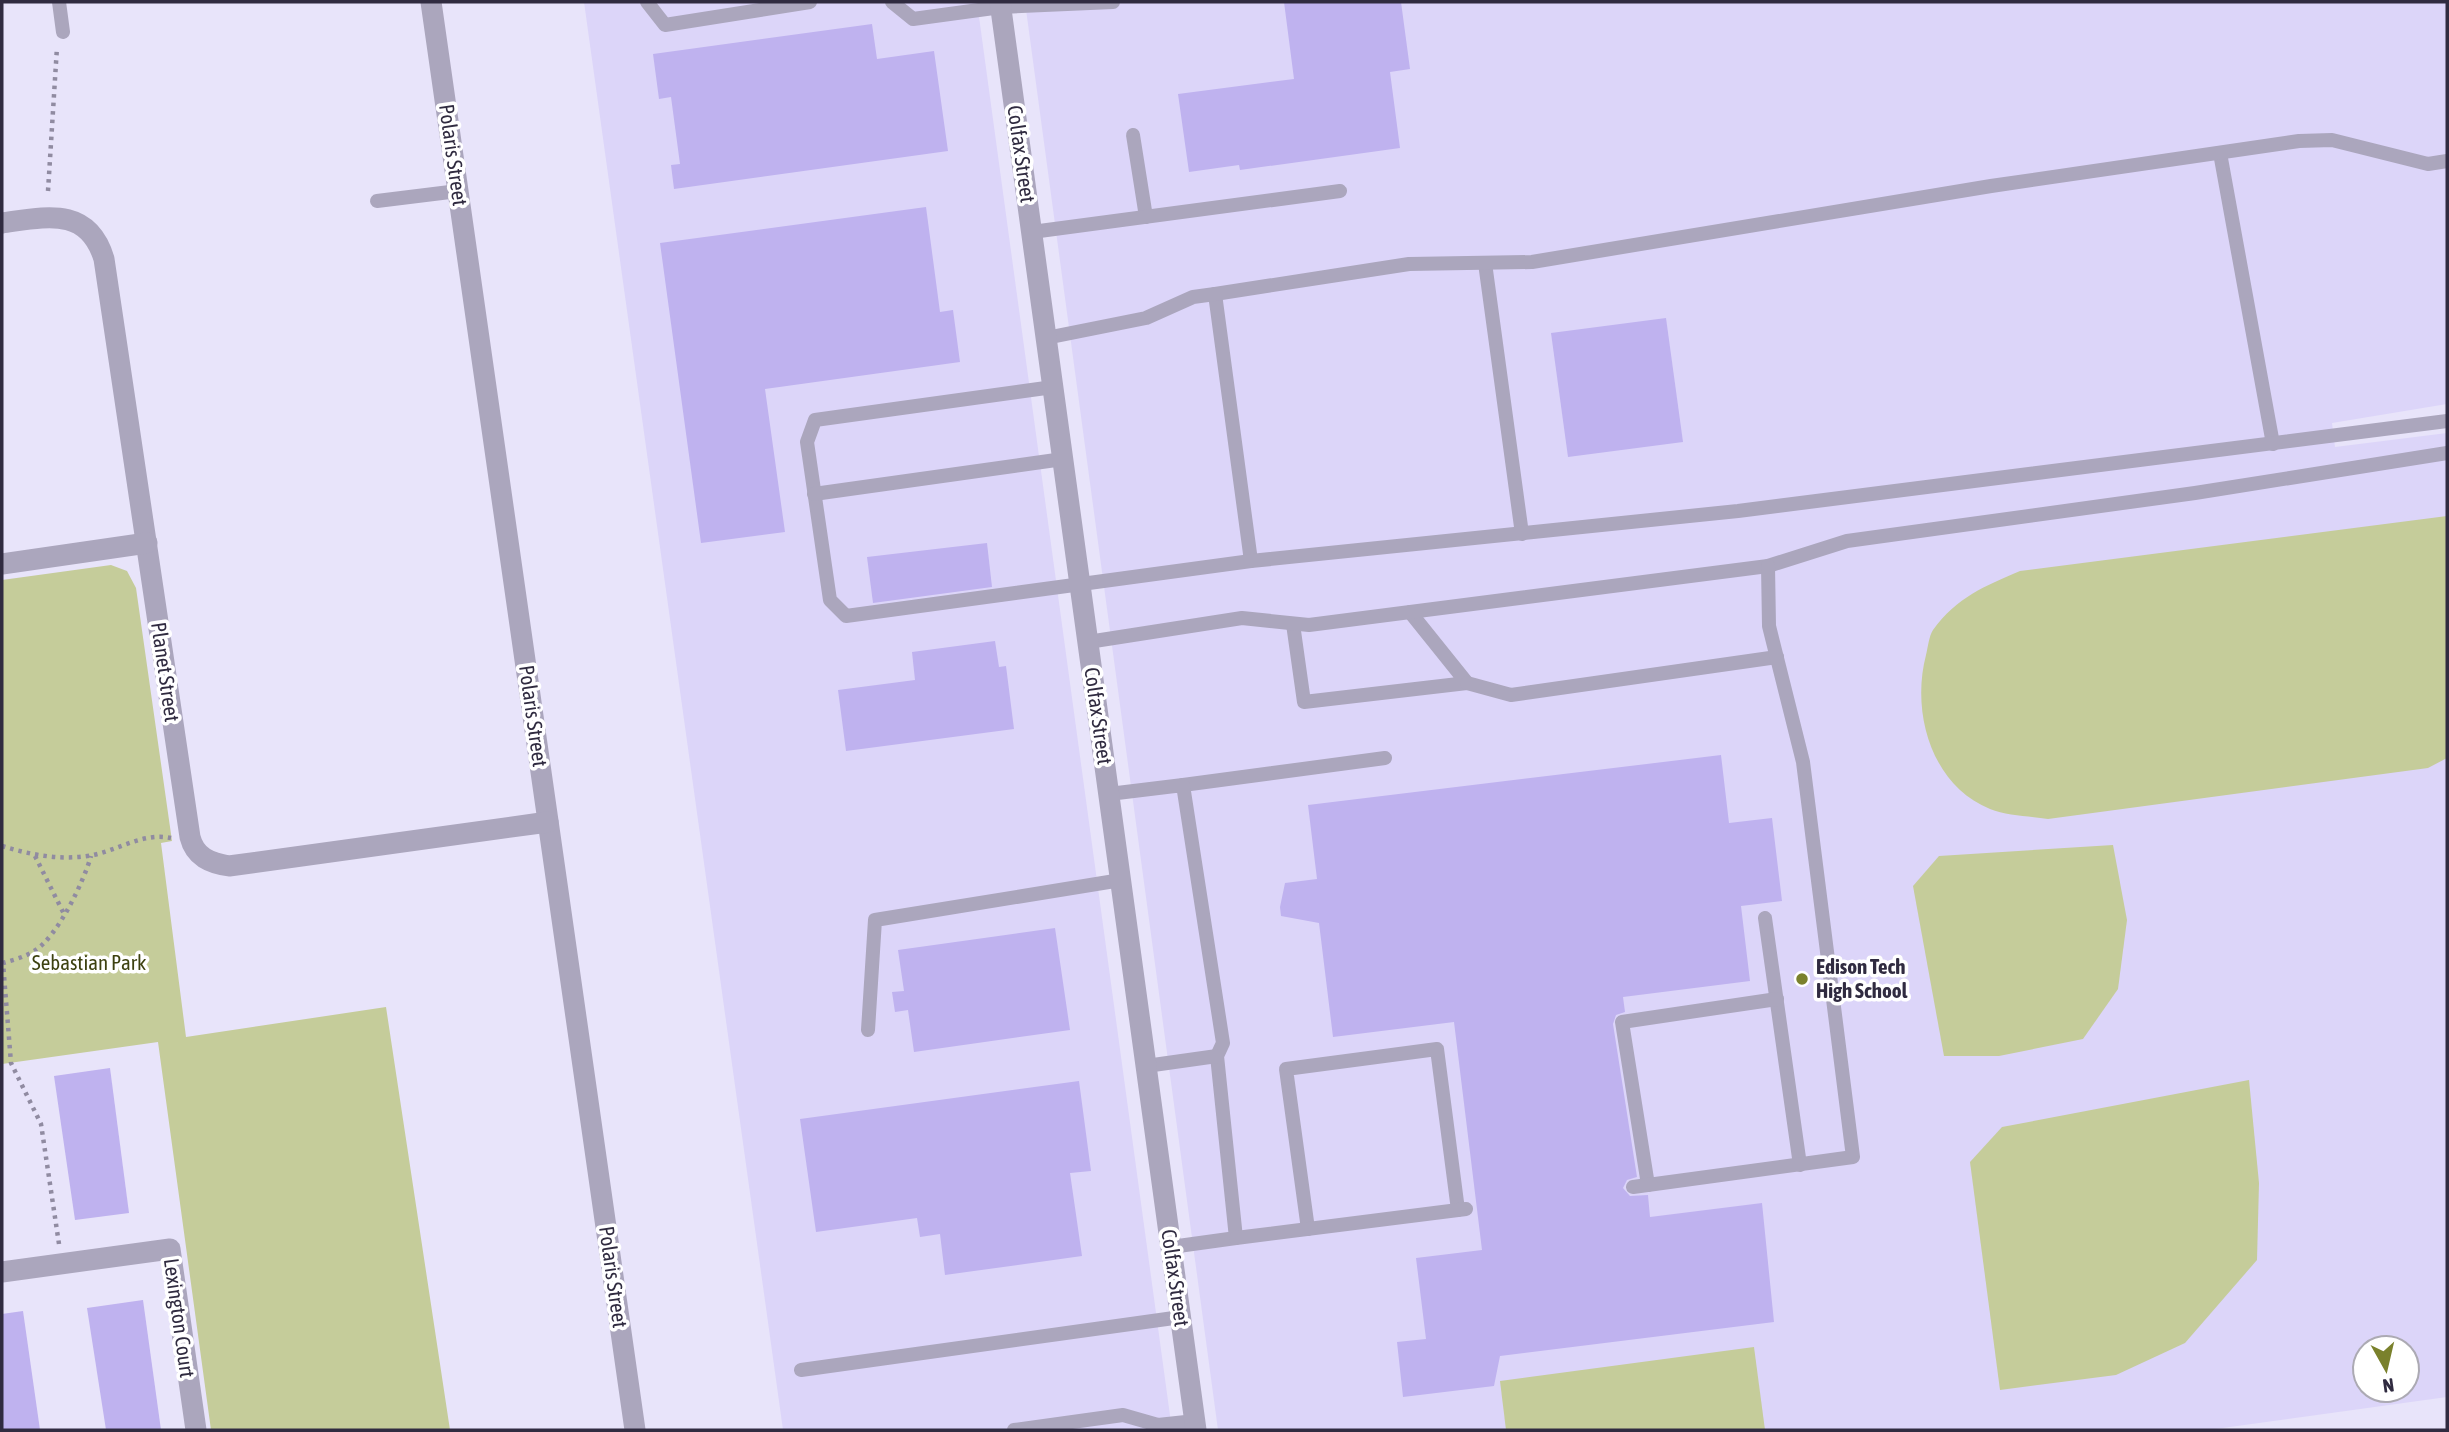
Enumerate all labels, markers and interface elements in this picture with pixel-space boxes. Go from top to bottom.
street label: Polaris Street [435,102,473,207]
street label: Colfax Street [1003,104,1041,204]
street label: Planet Street [147,621,185,723]
street label: Polaris Street [515,663,553,768]
street label: Colfax Street [1080,666,1118,766]
park label: Sebastian Park [32,950,146,974]
place label: Edison Tech High School [1816,954,1908,1002]
marker: Edison Tech High School [1794,971,1810,987]
street label: Polaris Street [595,1224,633,1329]
street label: Colfax Street [1157,1228,1195,1328]
street label: Lexington Court [160,1257,200,1379]
north arrow [2351,1334,2421,1404]
text: N [2381,1374,2395,1398]

